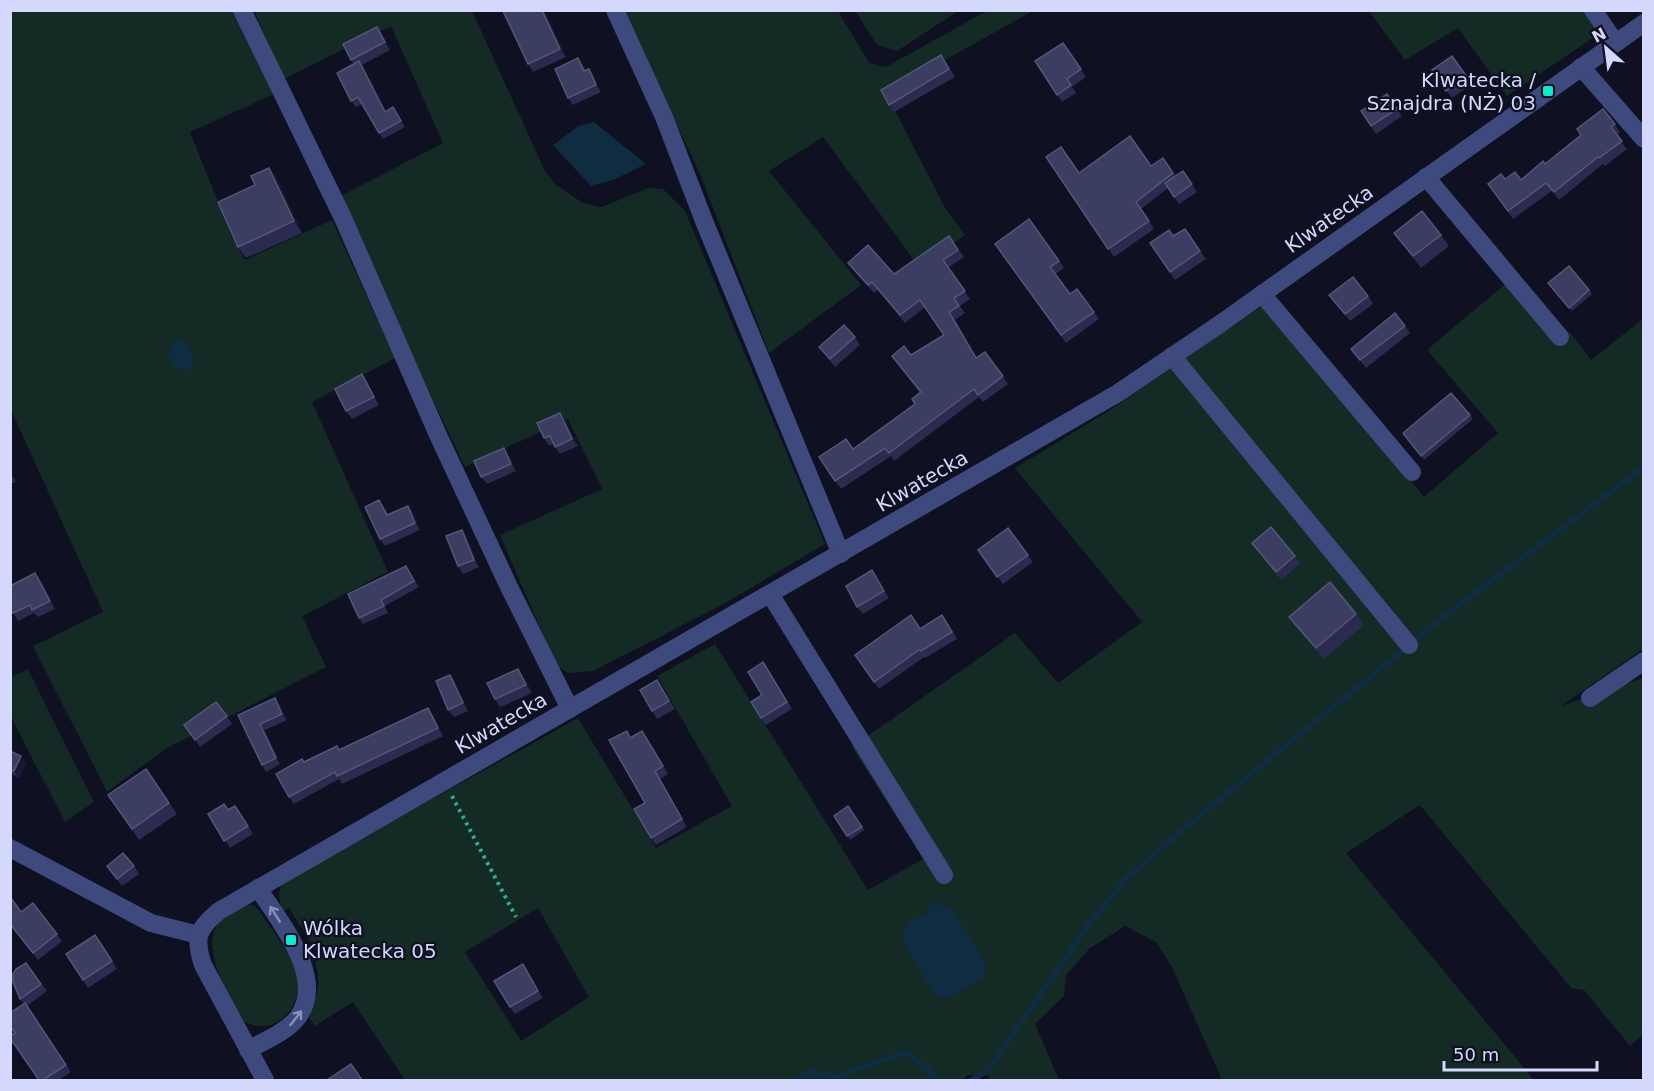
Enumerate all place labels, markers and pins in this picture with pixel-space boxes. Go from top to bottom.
place label: Klwatecka / Sznajdra (NŻ) 03 [1367,68,1536,115]
marker: Klwatecka / Sznajdra (NŻ) 03 [1541,84,1555,98]
place label: Wólka Klwatecka 05 [303,916,437,963]
marker: Wólka Klwatecka 05 [284,933,298,947]

